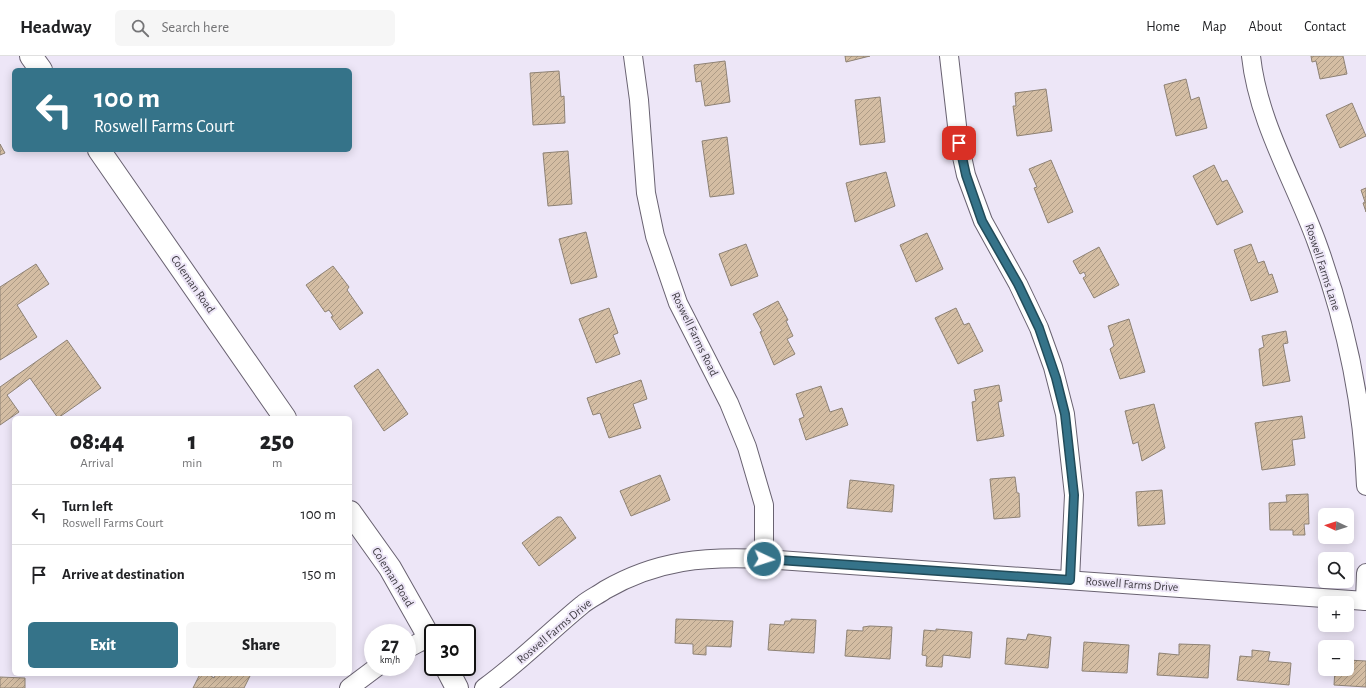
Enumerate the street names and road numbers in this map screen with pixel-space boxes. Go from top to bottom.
street label: Roswell Farms Lane [1303,222,1343,312]
street label: Coleman Road [169,253,217,315]
street label: Roswell Farms Road [669,290,721,378]
street label: Coleman Road [370,545,416,609]
street label: Roswell Farms Drive [1085,575,1179,593]
street label: Roswell Farms Drive [514,596,594,666]

